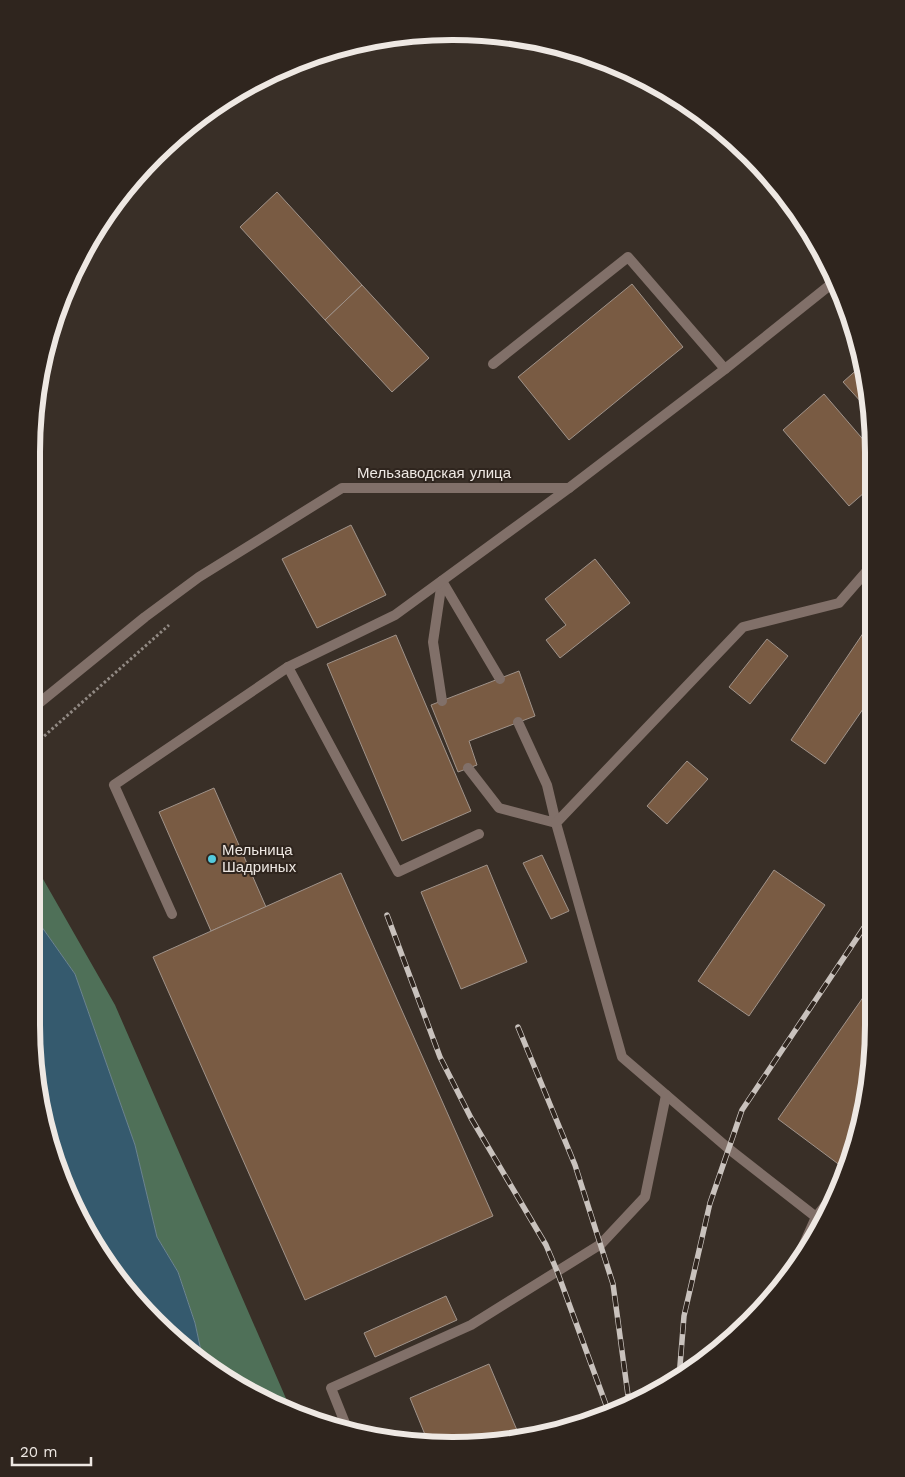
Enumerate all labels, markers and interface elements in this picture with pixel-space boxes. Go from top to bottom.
street label: Мельзаводская улица [357,464,512,482]
place label: Мельница Шадриных [222,841,297,876]
marker: Мельница Шадриных [206,853,218,865]
scale bar [12,1434,91,1466]
text: 20 m [20,1443,58,1461]

